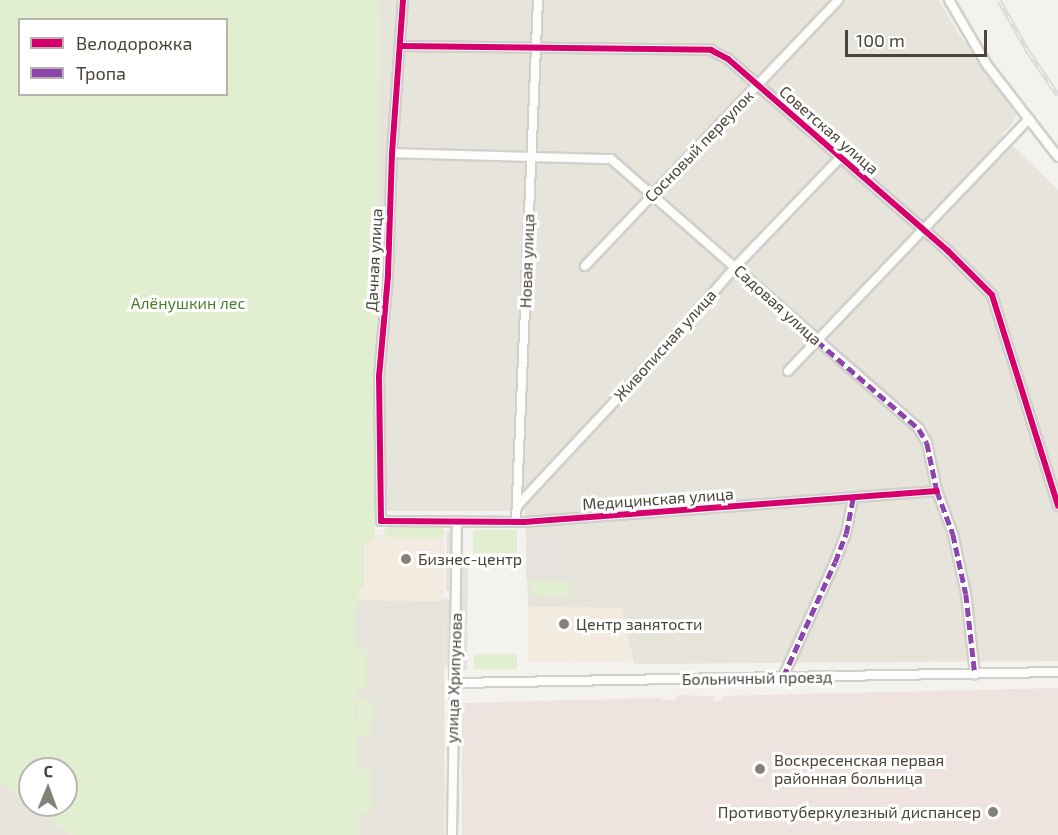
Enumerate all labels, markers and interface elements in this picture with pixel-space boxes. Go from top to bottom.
legend [18,18,228,96]
scale bar [848,18,990,56]
text: 100 m [856,29,905,51]
text: Велодорожка [76,32,192,54]
text: Тропа [76,62,126,84]
street label: Советская улица [775,82,883,178]
street label: Сосновый переулок [641,86,757,206]
street label: Дачная улица [362,208,386,312]
street label: Новая улица [516,213,538,309]
street label: Садовая улица [730,261,826,349]
street label: Живописная улица [610,285,720,405]
park label: Алёнушкин лес [131,293,245,313]
street label: Медицинская улица [582,484,734,514]
place label: Бизнес-центр [418,549,522,569]
marker: Бизнес-центр [399,552,413,566]
street label: улица Хрипунова [442,612,466,744]
place label: Центр занятости [576,614,702,634]
marker: Центр занятости [557,617,571,631]
street label: Больничный проезд [682,667,832,689]
place label: Воскресенская первая районная больница [774,750,944,788]
north arrow [18,757,78,817]
marker: Воскресенская первая районная больница [751,760,769,778]
text: С [43,761,53,780]
place label: Противотуберкулезный диспансер [718,802,981,822]
marker: Противотуберкулезный диспансер [986,805,1000,819]

